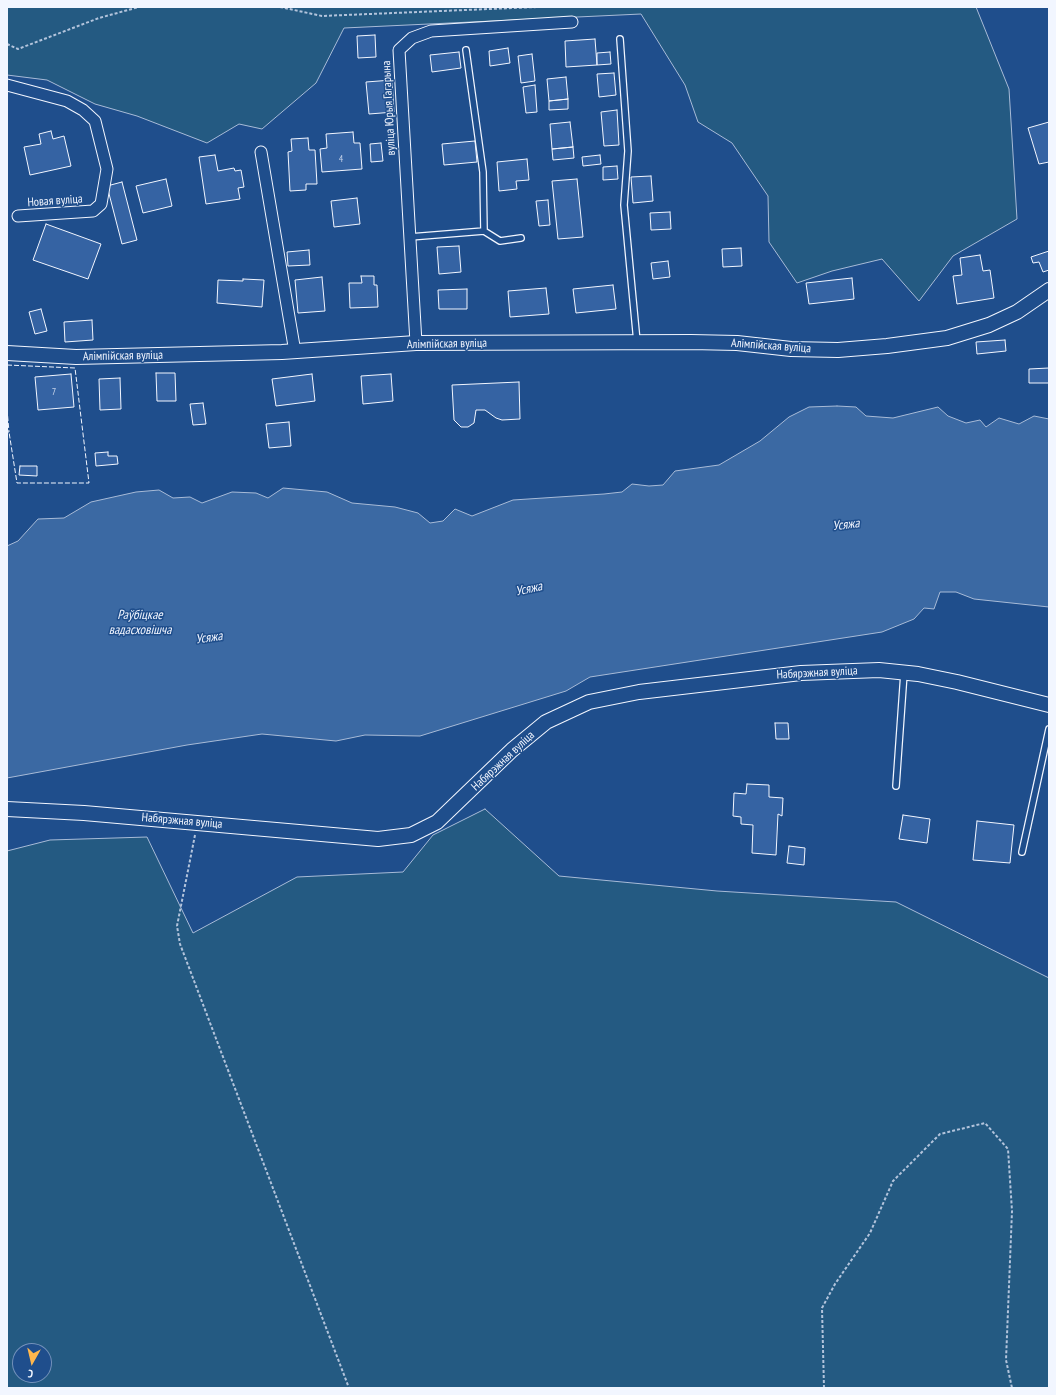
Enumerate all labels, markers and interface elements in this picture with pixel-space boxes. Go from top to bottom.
street label: вуліца Юрыя Гагарына [379,60,399,156]
house number: 4 [339,153,343,165]
street label: Новая вуліца [27,192,83,210]
street label: Алімпійская вуліца [407,336,487,352]
street label: Алімпійская вуліца [731,336,811,356]
street label: Алімпійская вуліца [83,348,163,364]
house number: 7 [52,386,56,398]
water label: Усяжа [832,516,860,534]
water label: Усяжа [514,579,544,599]
water label: Раўбіцкае вадасховішча [109,607,171,638]
water label: Усяжа [195,628,223,648]
street label: Набярэжная вуліца [776,664,858,682]
street label: Набярэжная вуліца [468,728,538,794]
street label: Набярэжная вуліца [141,810,223,832]
north arrow [12,1343,52,1383]
text: С [27,1367,34,1381]

